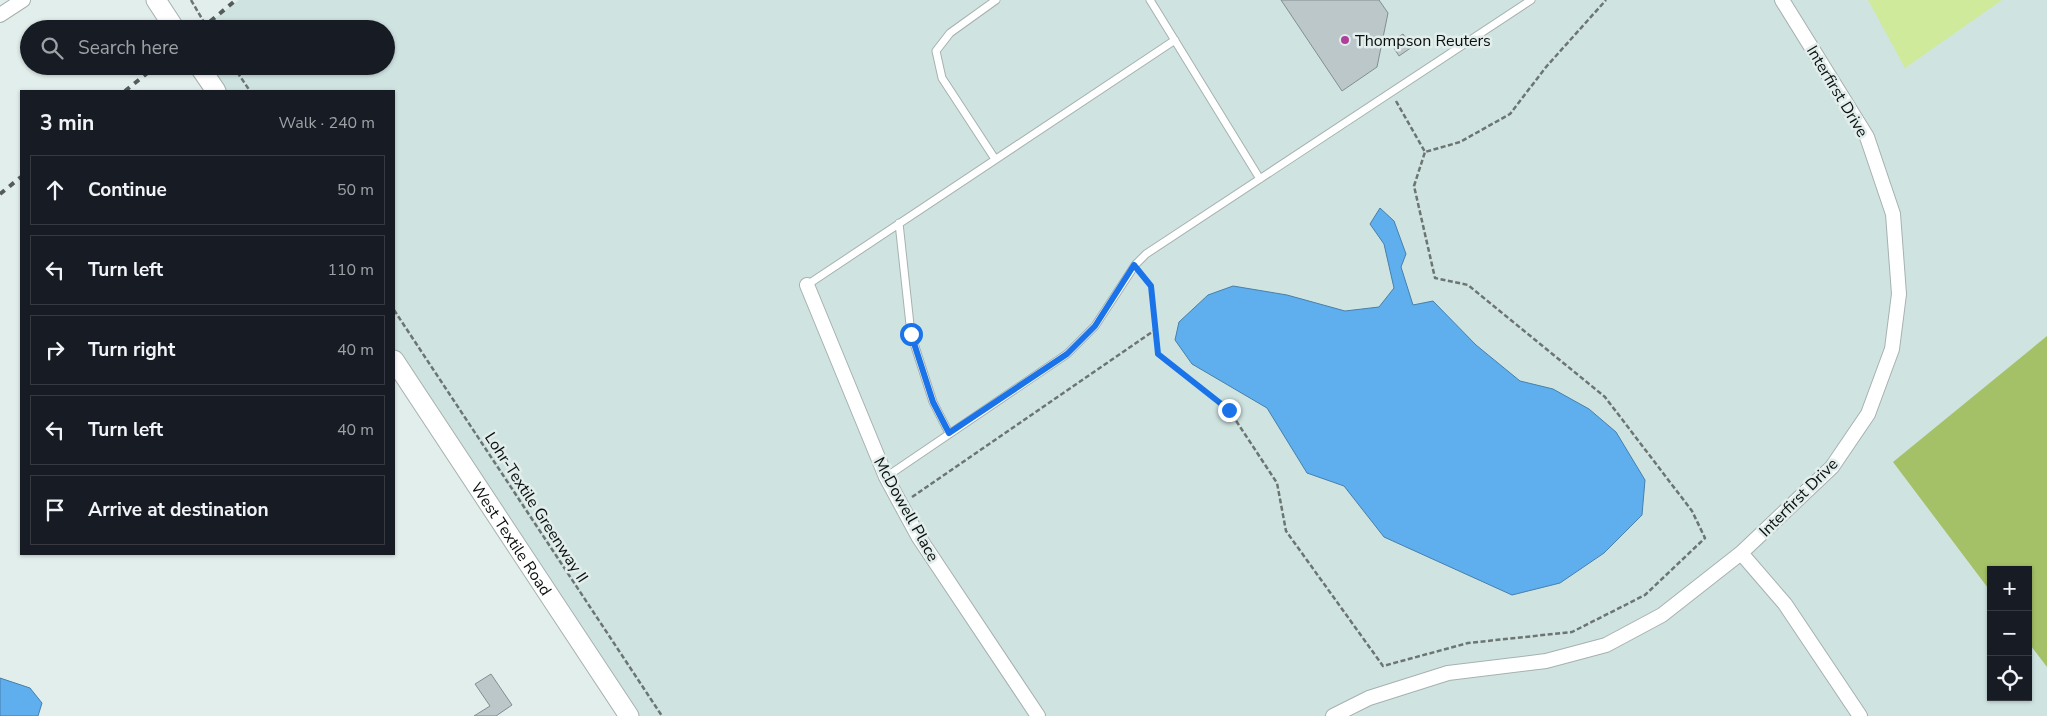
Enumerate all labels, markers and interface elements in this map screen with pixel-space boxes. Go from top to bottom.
search box [20,20,395,75]
place label: Thompson Reuters [1355,30,1491,52]
icon: search [38,34,66,62]
marker: Thompson Reuters [1339,34,1351,46]
text: Search here [78,35,179,61]
street label: Interfirst Drive [1801,42,1873,141]
text: 3 min [40,109,94,137]
text: Walk · 240 m [279,112,375,134]
icon: ahead [41,176,69,204]
text: Continue [88,177,167,203]
text: 50 m [337,179,374,201]
icon: left [41,256,69,284]
text: Turn left [88,257,163,283]
text: 110 m [327,259,374,281]
route start [900,323,923,346]
icon: right [41,336,69,364]
text: Turn right [88,337,175,363]
text: 40 m [337,339,374,361]
route end [1218,399,1241,422]
icon: left [41,416,69,444]
text: Turn left [88,417,163,443]
text: 40 m [337,419,374,441]
street label: Lohr-Textile Greenway II [479,428,593,587]
street label: McDowell Place [868,453,944,566]
street label: Interfirst Drive [1754,453,1843,542]
street label: West Textile Road [466,478,557,600]
icon: arrive [41,496,69,524]
text: Arrive at destination [88,497,269,523]
map controls [1987,566,2032,701]
button: + [1987,566,2032,611]
button: − [1987,611,2032,656]
button: locate [1987,656,2032,701]

